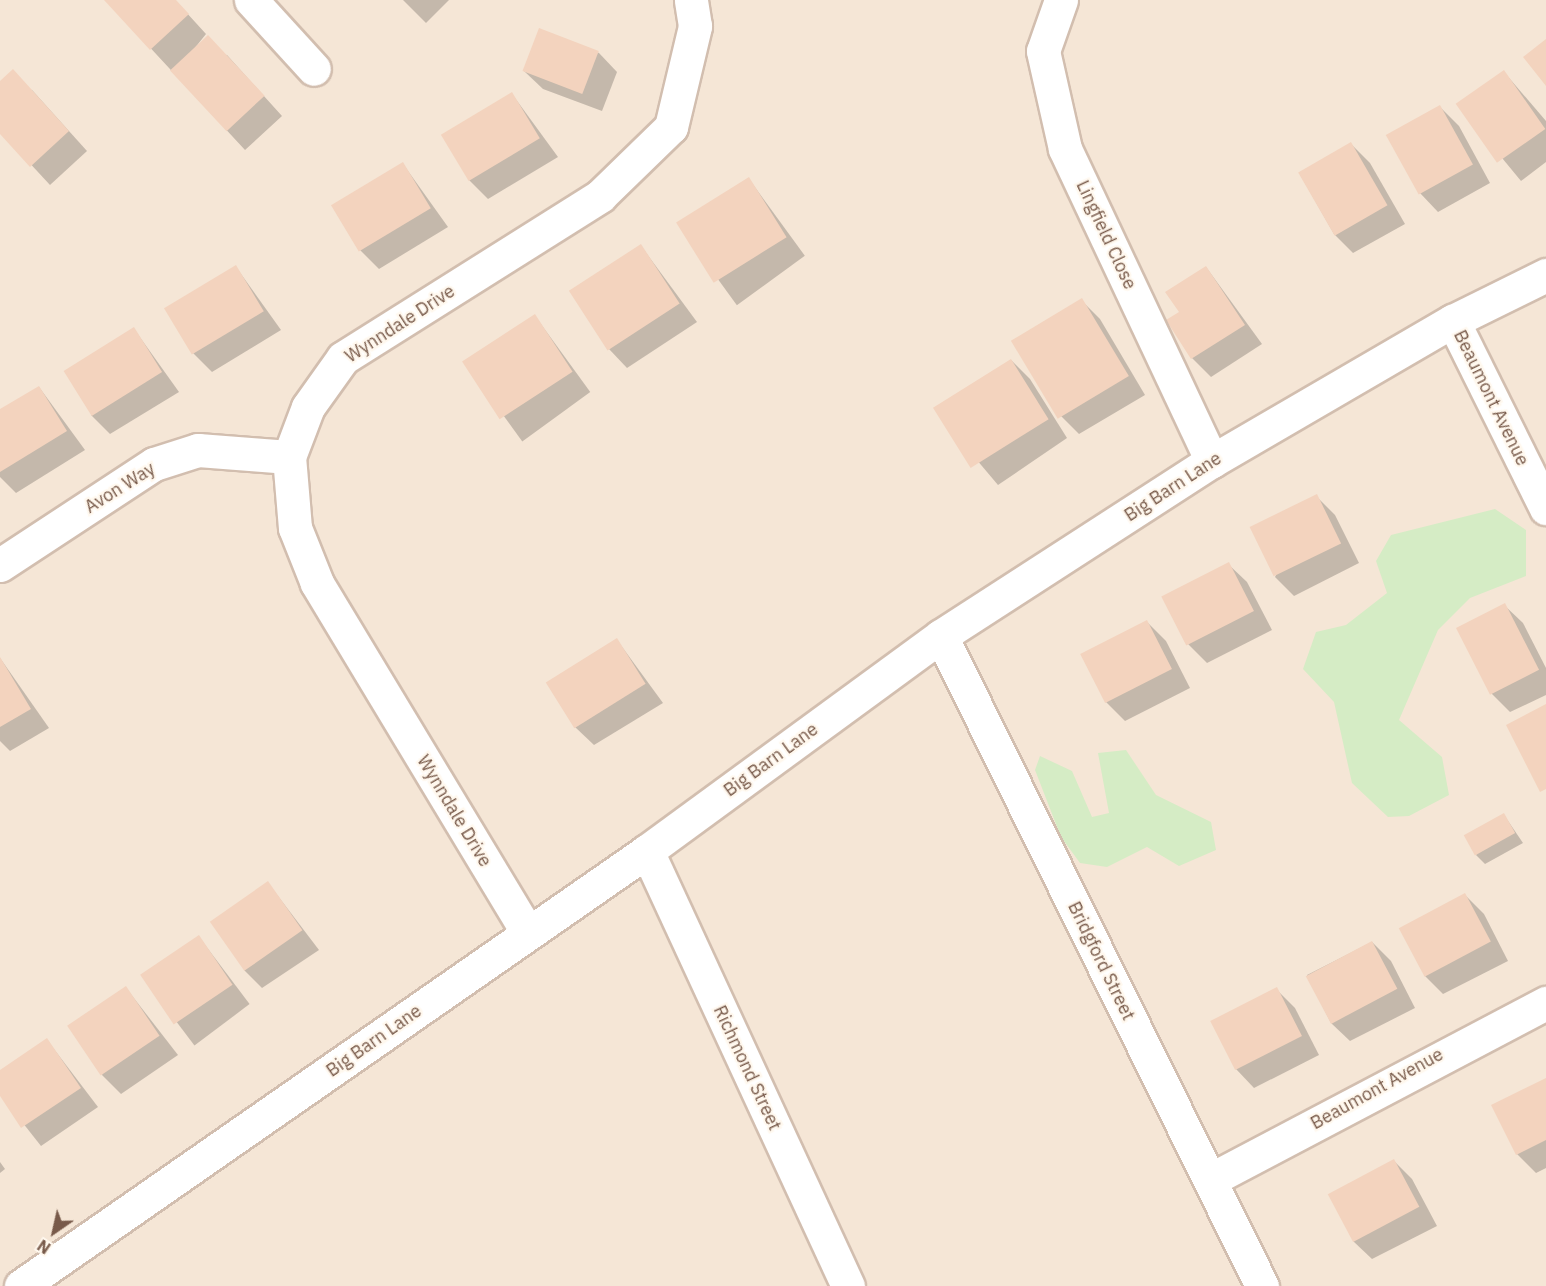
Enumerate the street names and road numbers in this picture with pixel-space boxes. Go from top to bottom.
street label: Lingfield Close [1071,177,1141,293]
street label: Wynndale Drive [341,281,459,367]
street label: Beaumont Avenue [1449,327,1533,469]
street label: Big Barn Lane [1121,448,1225,526]
street label: Avon Way [81,458,159,518]
street label: Big Barn Lane [720,719,822,801]
street label: Wynndale Drive [412,751,496,871]
street label: Bridgford Street [1063,898,1139,1024]
street label: Big Barn Lane [322,1000,426,1082]
street label: Richmond Street [709,1002,785,1134]
street label: Beaumont Avenue [1307,1044,1447,1134]

